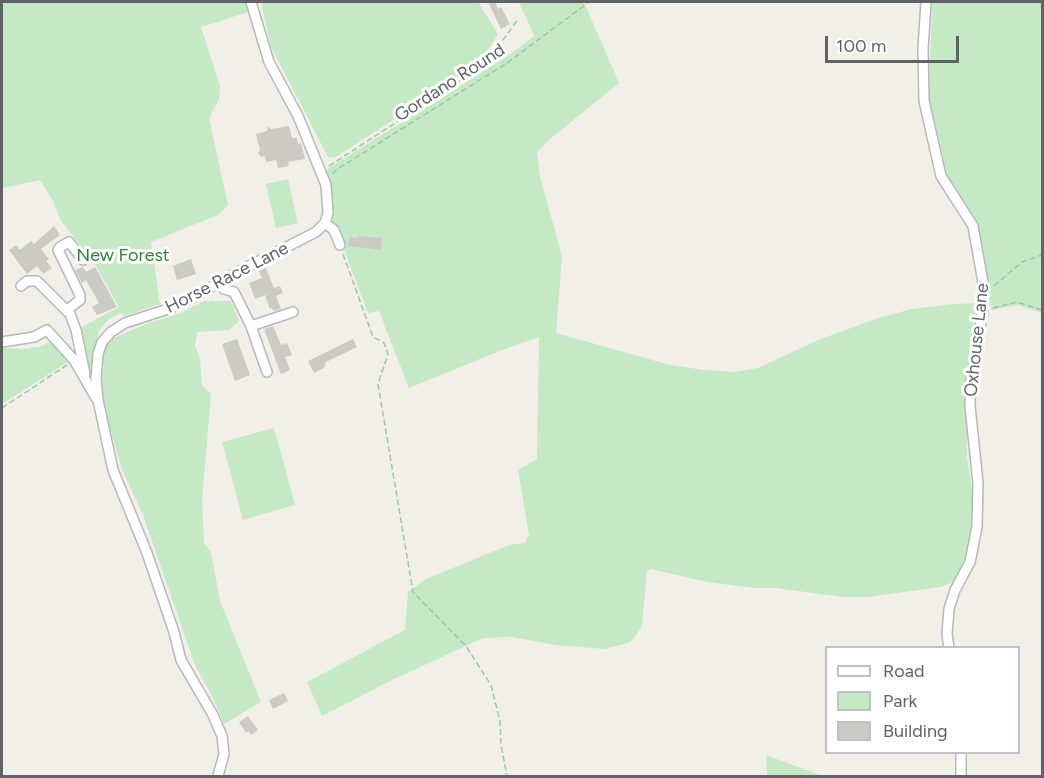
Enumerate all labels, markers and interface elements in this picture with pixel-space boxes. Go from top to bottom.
scale bar [828,24,962,62]
text: 100 m [836,35,886,57]
street label: Gordano Round [391,39,509,127]
street label: Horse Race Lane [162,238,292,318]
park label: New Forest [76,245,170,267]
street label: Oxhouse Lane [960,282,994,398]
legend [825,646,1020,754]
text: Road [883,660,924,682]
text: Park [883,690,917,712]
text: Building [883,720,948,742]

